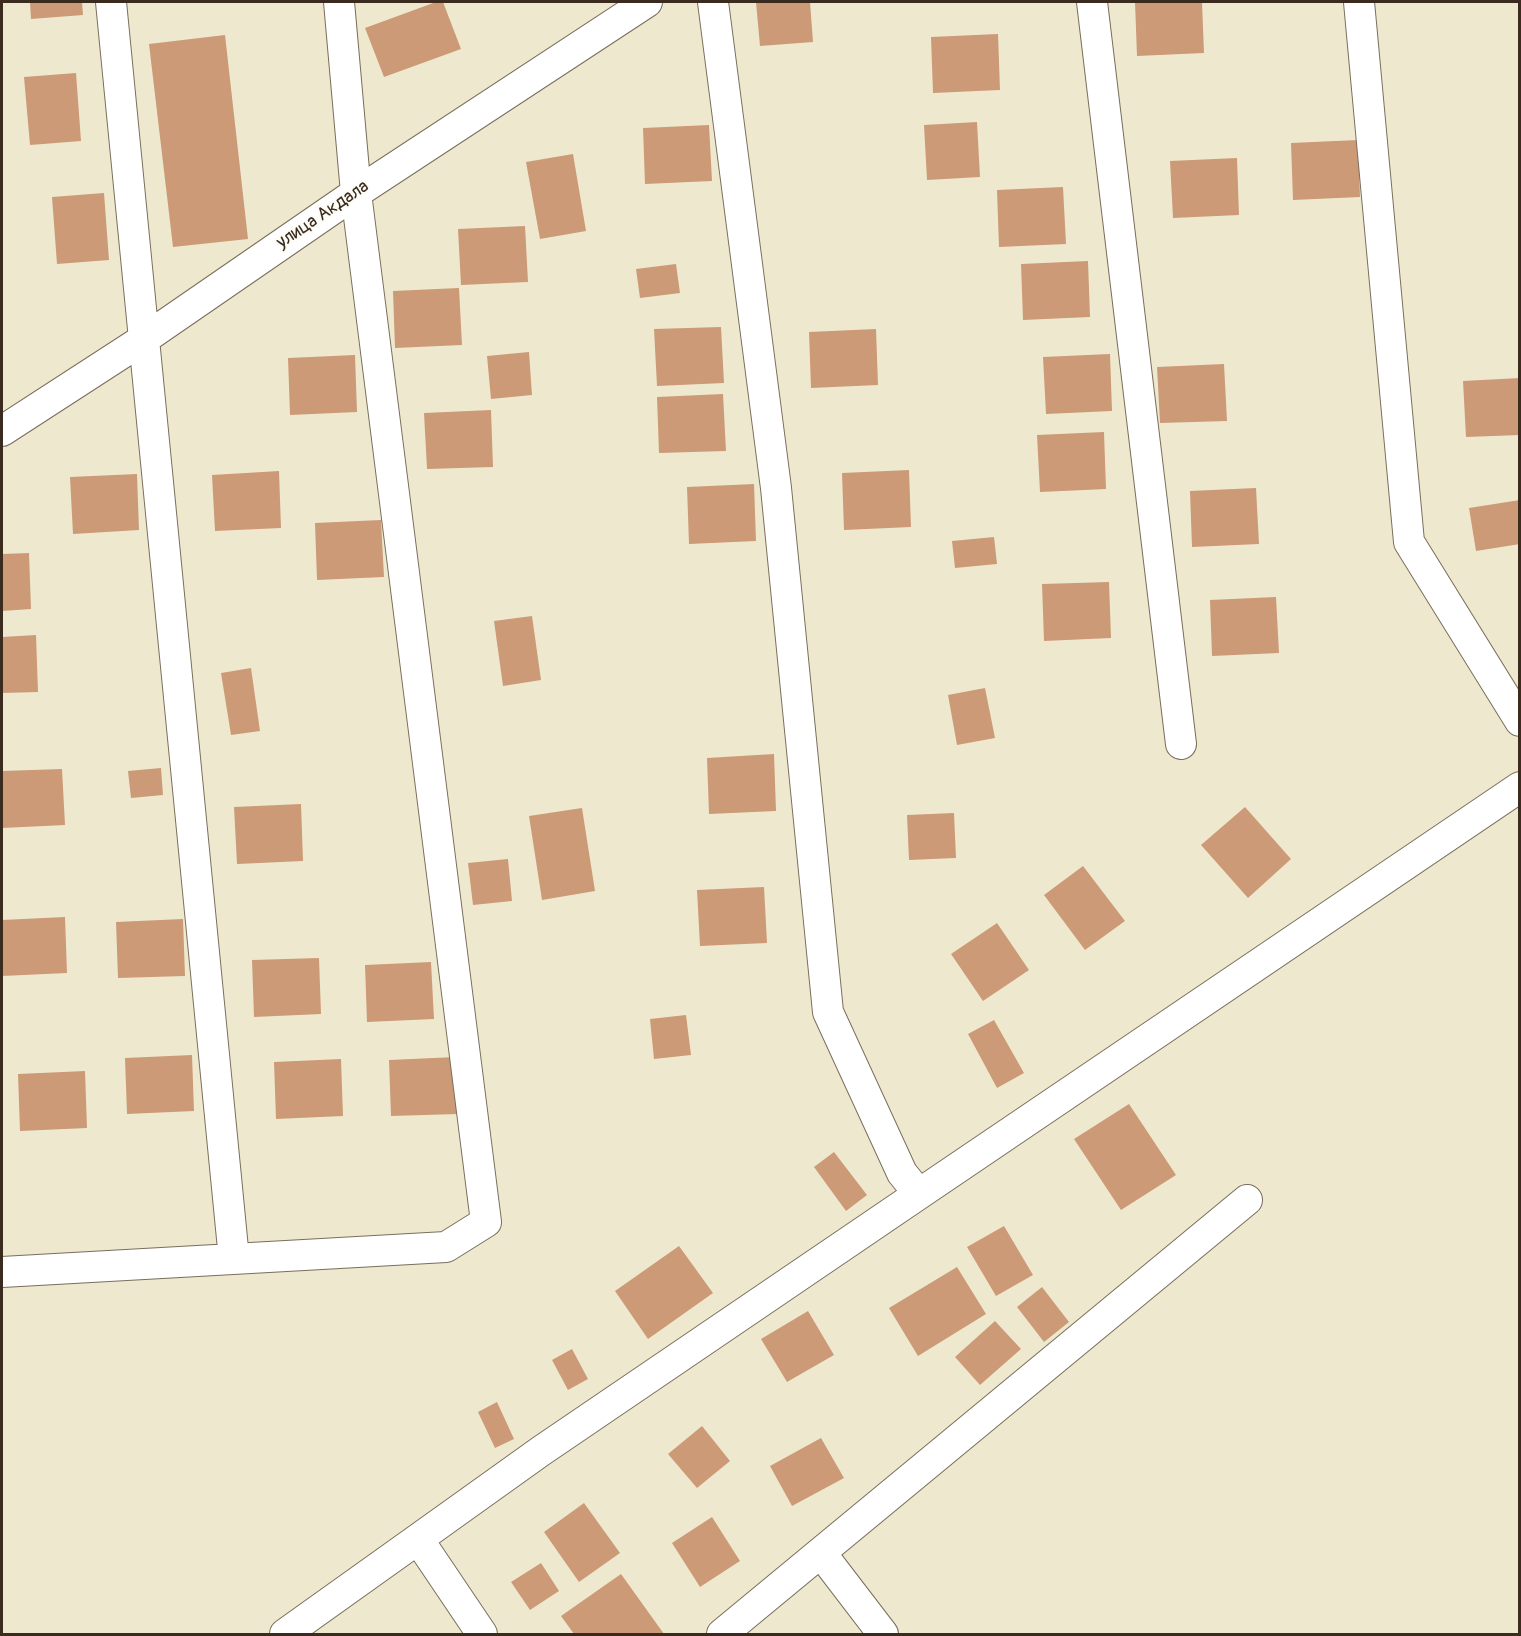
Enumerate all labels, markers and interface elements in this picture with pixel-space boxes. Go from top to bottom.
street label: улица Акдала [273,176,373,254]

